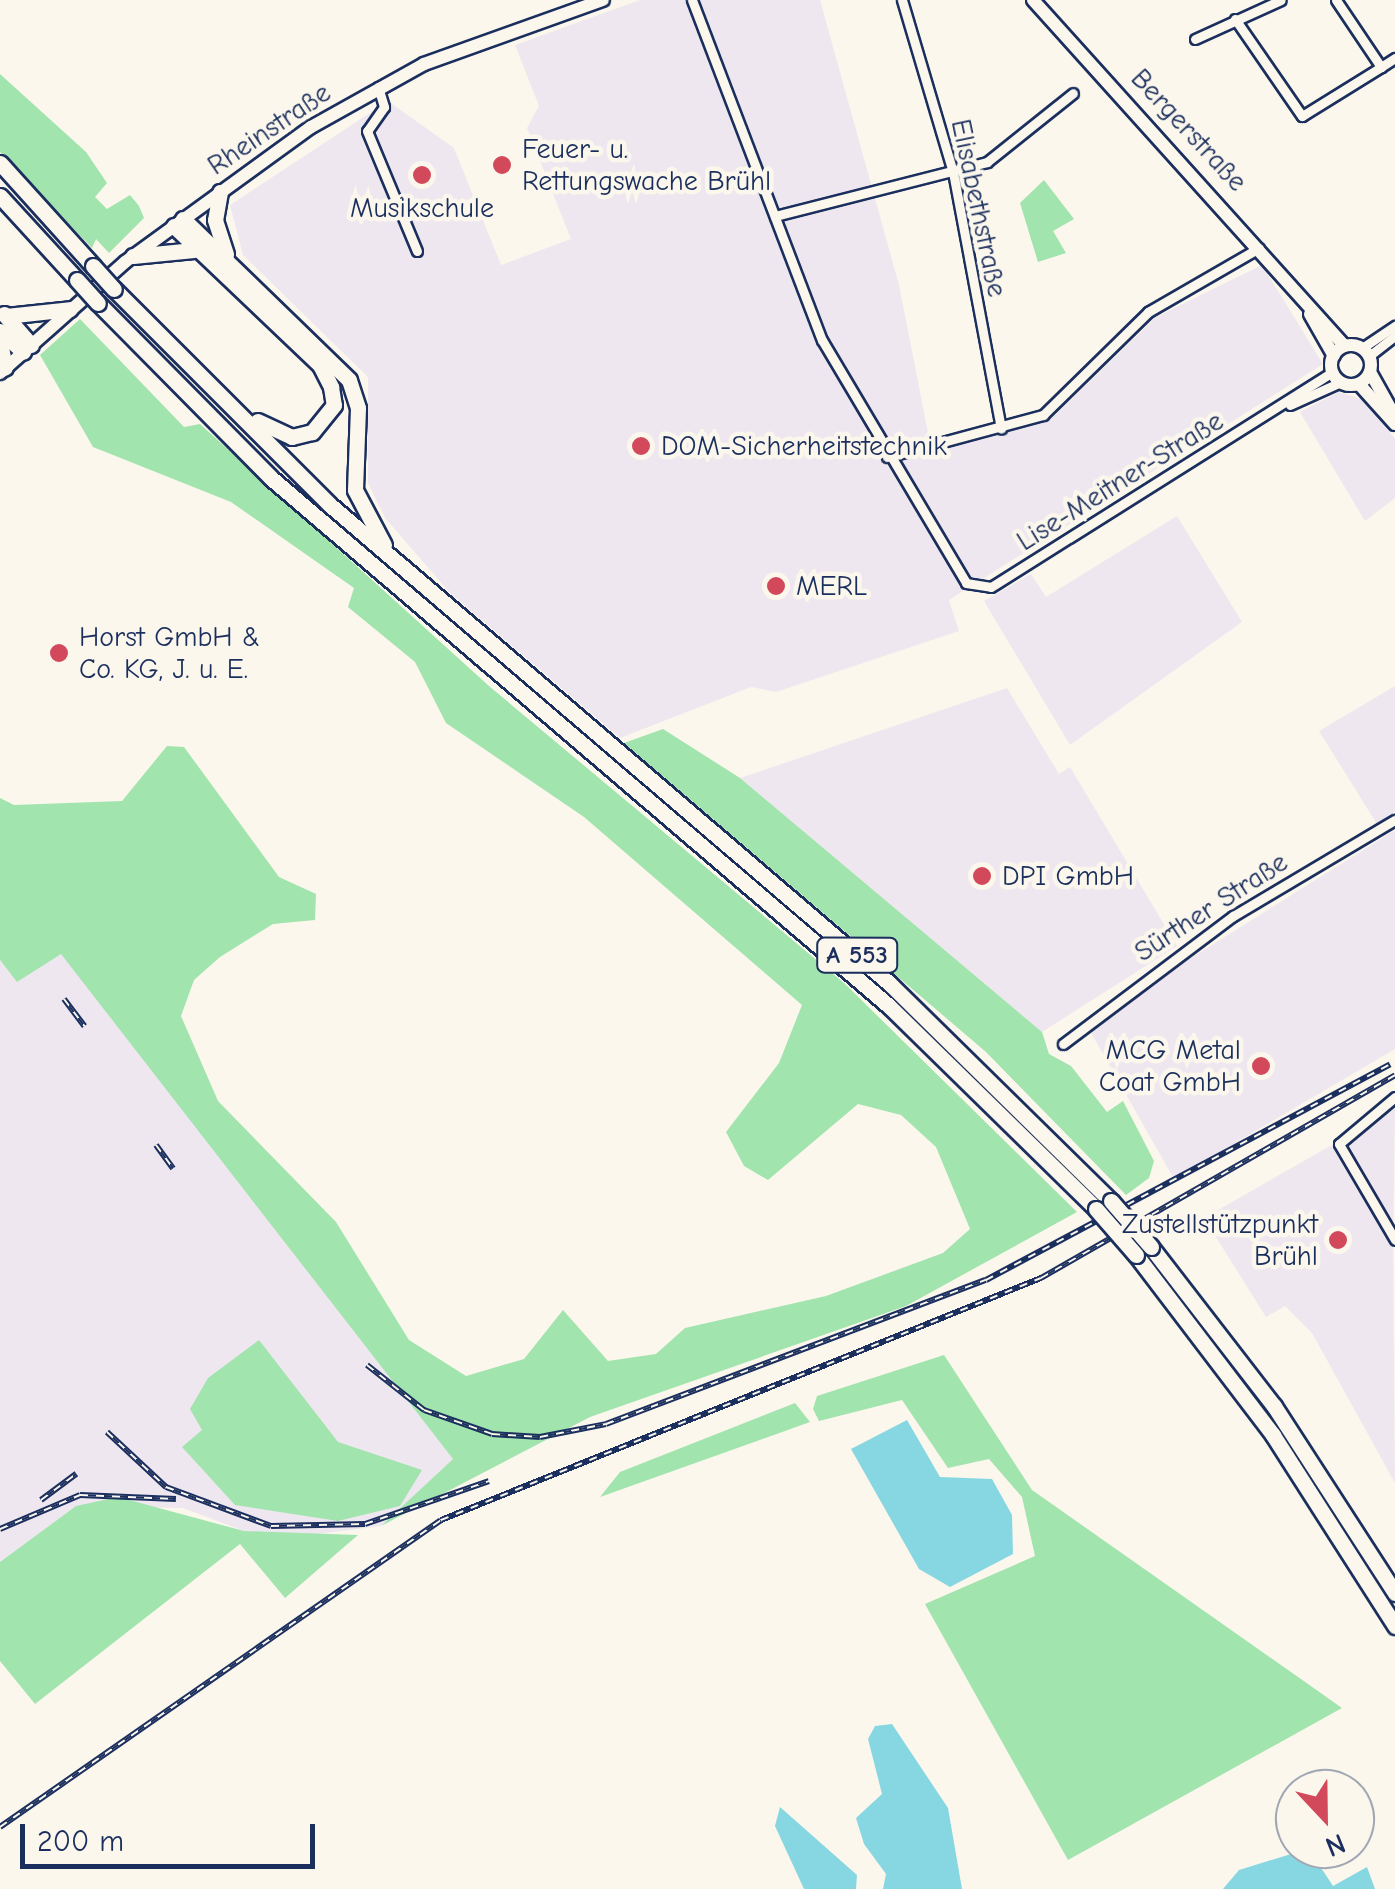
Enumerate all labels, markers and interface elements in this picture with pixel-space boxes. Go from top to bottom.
street label: Bergerstraße [1124,62,1254,198]
street label: Rheinstraße [201,76,337,182]
street label: Elisabethstraße [944,116,1014,300]
place label: Feuer- u. Rettungswache Brühl [522,132,771,198]
marker: Feuer- u. Rettungswache Brühl [491,154,513,176]
marker: Musikschule [411,164,433,186]
place label: Musikschule [350,191,494,225]
street label: Lise-Meitner-Straße [1011,404,1229,558]
place label: DOM-Sicherheitstechnik [661,429,947,463]
marker: DOM-Sicherheitstechnik [630,435,652,457]
place label: MERL [796,569,867,603]
marker: MERL [765,575,787,597]
place label: Horst GmbH & Co. KG, J. u. E. [79,620,260,686]
marker: Horst GmbH & Co. KG, J. u. E. [48,642,70,664]
street label: Sürther Straße [1128,845,1294,969]
place label: DPI GmbH [1002,859,1134,893]
marker: DPI GmbH [971,865,993,887]
road number: A 553 [814,935,900,975]
place label: MCG Metal Coat GmbH [1099,1033,1241,1099]
marker: MCG Metal Coat GmbH [1250,1055,1272,1077]
place label: Zustellstützpunkt Brühl [1122,1207,1318,1273]
marker: Zustellstützpunkt Brühl [1327,1229,1349,1251]
north arrow [1275,1769,1375,1869]
scale bar [25,1804,320,1866]
text: 200 m [37,1824,124,1859]
text: N [1321,1827,1350,1863]

